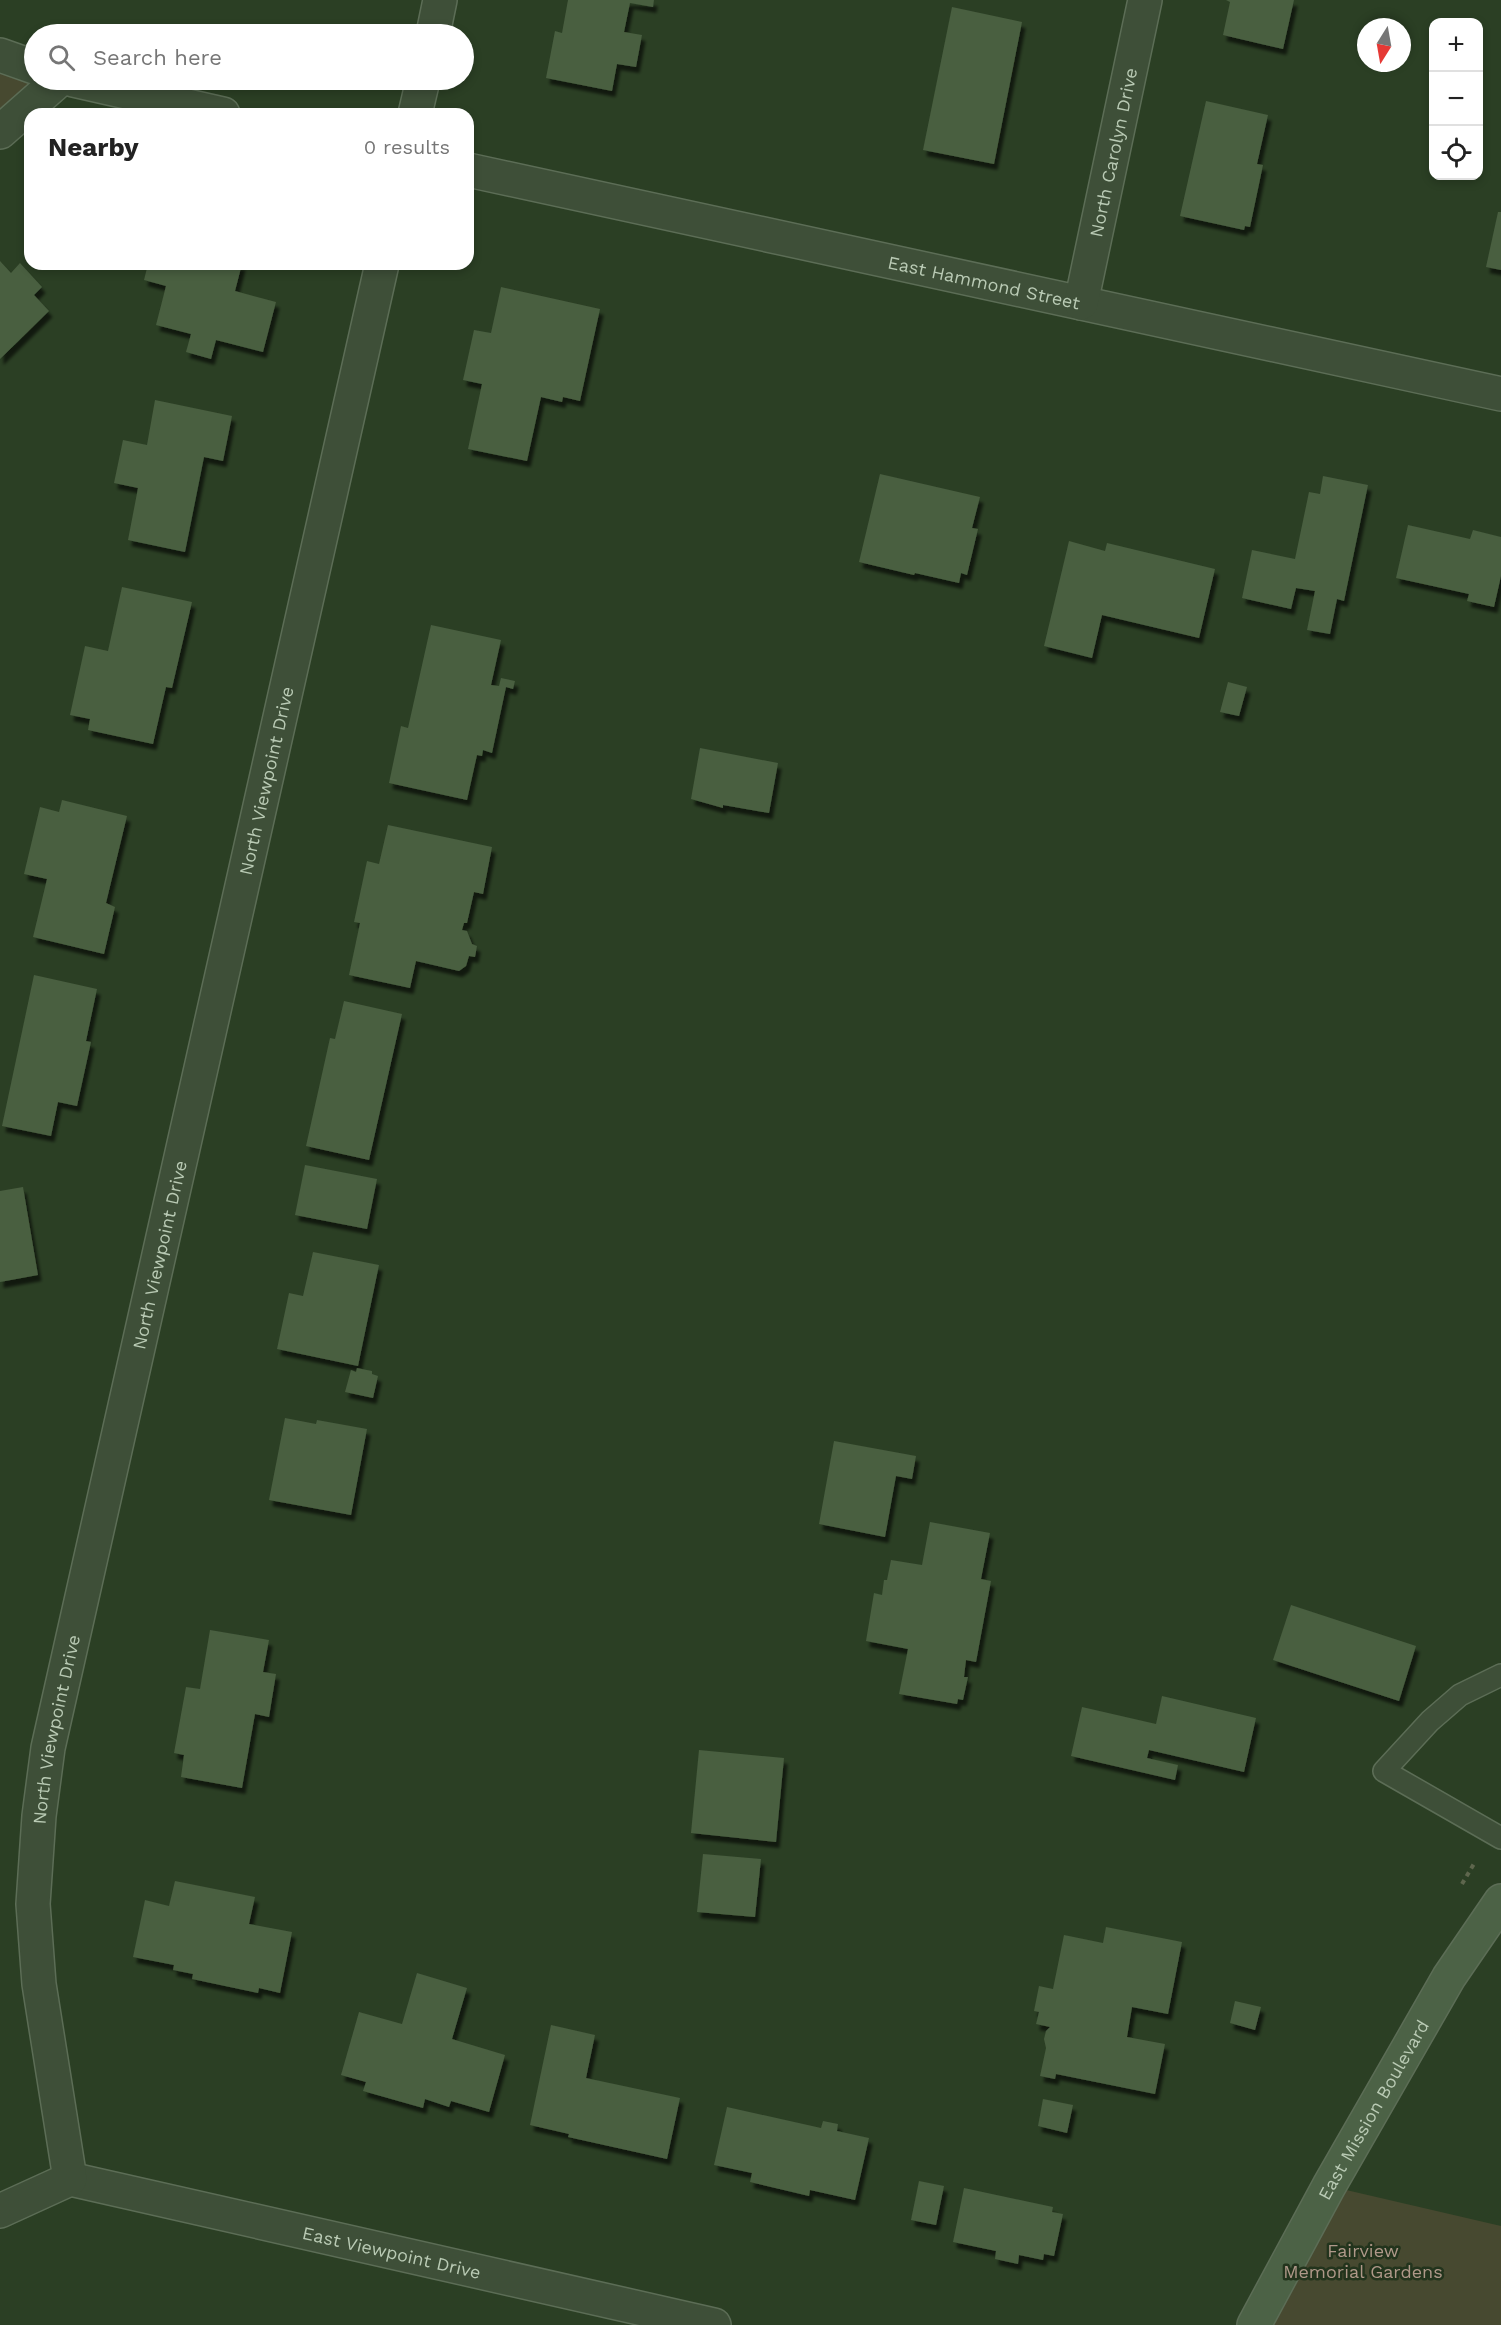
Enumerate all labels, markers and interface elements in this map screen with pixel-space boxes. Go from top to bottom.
north arrow [1357,18,1411,72]
map controls [1429,18,1483,180]
button: + [1429,18,1483,72]
search box [24,24,474,90]
icon: search [45,41,78,74]
text: Search here [93,45,222,70]
street label: North Carolyn Drive [1085,66,1141,239]
button: − [1429,72,1483,126]
button: locate [1429,126,1483,180]
text: Nearby [48,132,139,162]
text: 0 results [364,135,450,159]
street label: East Hammond Street [886,251,1083,313]
street label: North Viewpoint Drive [234,684,297,877]
street label: North Viewpoint Drive [128,1158,190,1351]
street label: North Viewpoint Drive [28,1632,84,1825]
street label: East Mission Boulevard [1313,2016,1433,2203]
street label: East Viewpoint Drive [301,2222,483,2282]
park label: Fairview Memorial Gardens [1283,2240,1443,2282]

